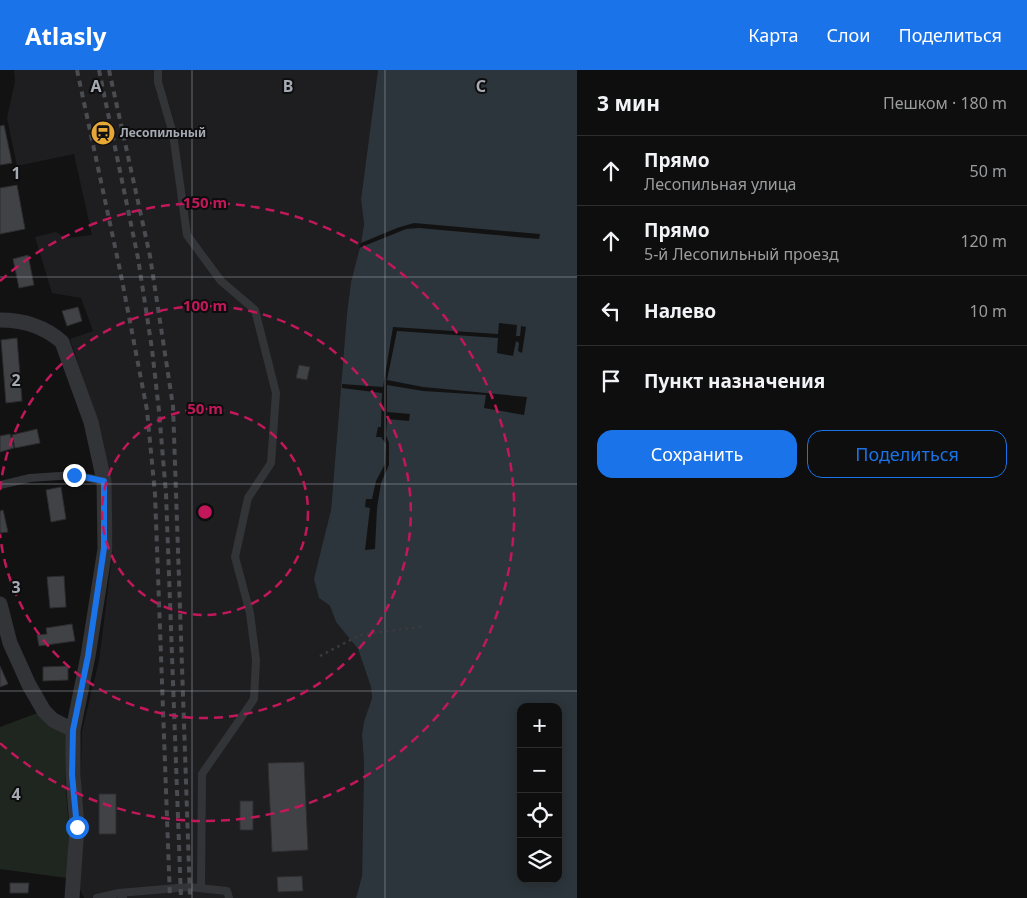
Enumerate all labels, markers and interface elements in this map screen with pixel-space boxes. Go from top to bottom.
text: Atlasly [25,19,106,52]
text: Карта [748,23,798,47]
text: Слои [826,23,870,47]
text: Поделиться [898,23,1002,47]
text: A [90,75,102,97]
text: B [283,75,293,97]
text: C [476,75,486,97]
text: 3 мин [597,89,660,117]
text: Пешком · 180 m [883,92,1007,114]
station icon: Лесопильный [90,120,116,146]
place label: Лесопильный [120,124,206,141]
text: Прямо [644,147,710,173]
icon: ahead [597,157,625,185]
text: 50 m [970,160,1007,182]
text: 1 [11,162,21,184]
text: Лесопильная улица [644,173,796,195]
text: 150 m [183,192,227,212]
text: Прямо [644,217,710,243]
icon: ahead [597,227,625,255]
text: 120 m [960,230,1007,252]
text: 5-й Лесопильный проезд [644,243,839,265]
text: 100 m [183,295,227,315]
icon: left [597,297,625,325]
text: Налево [644,298,716,324]
text: 10 m [970,300,1007,322]
icon: arrive [597,367,625,395]
text: Пункт назначения [644,368,825,394]
text: 2 [11,369,21,391]
text: 50 m [187,398,223,418]
button: Сохранить [597,430,797,478]
button: Поделиться [807,430,1007,478]
route end [63,464,86,487]
centre of rings [196,503,214,521]
text: 3 [11,576,21,598]
map controls [517,703,562,883]
button: + [517,703,562,748]
button: − [517,748,562,793]
text: 4 [11,783,21,805]
button: locate [517,793,562,838]
route start [66,816,89,839]
button: layers [517,838,562,883]

